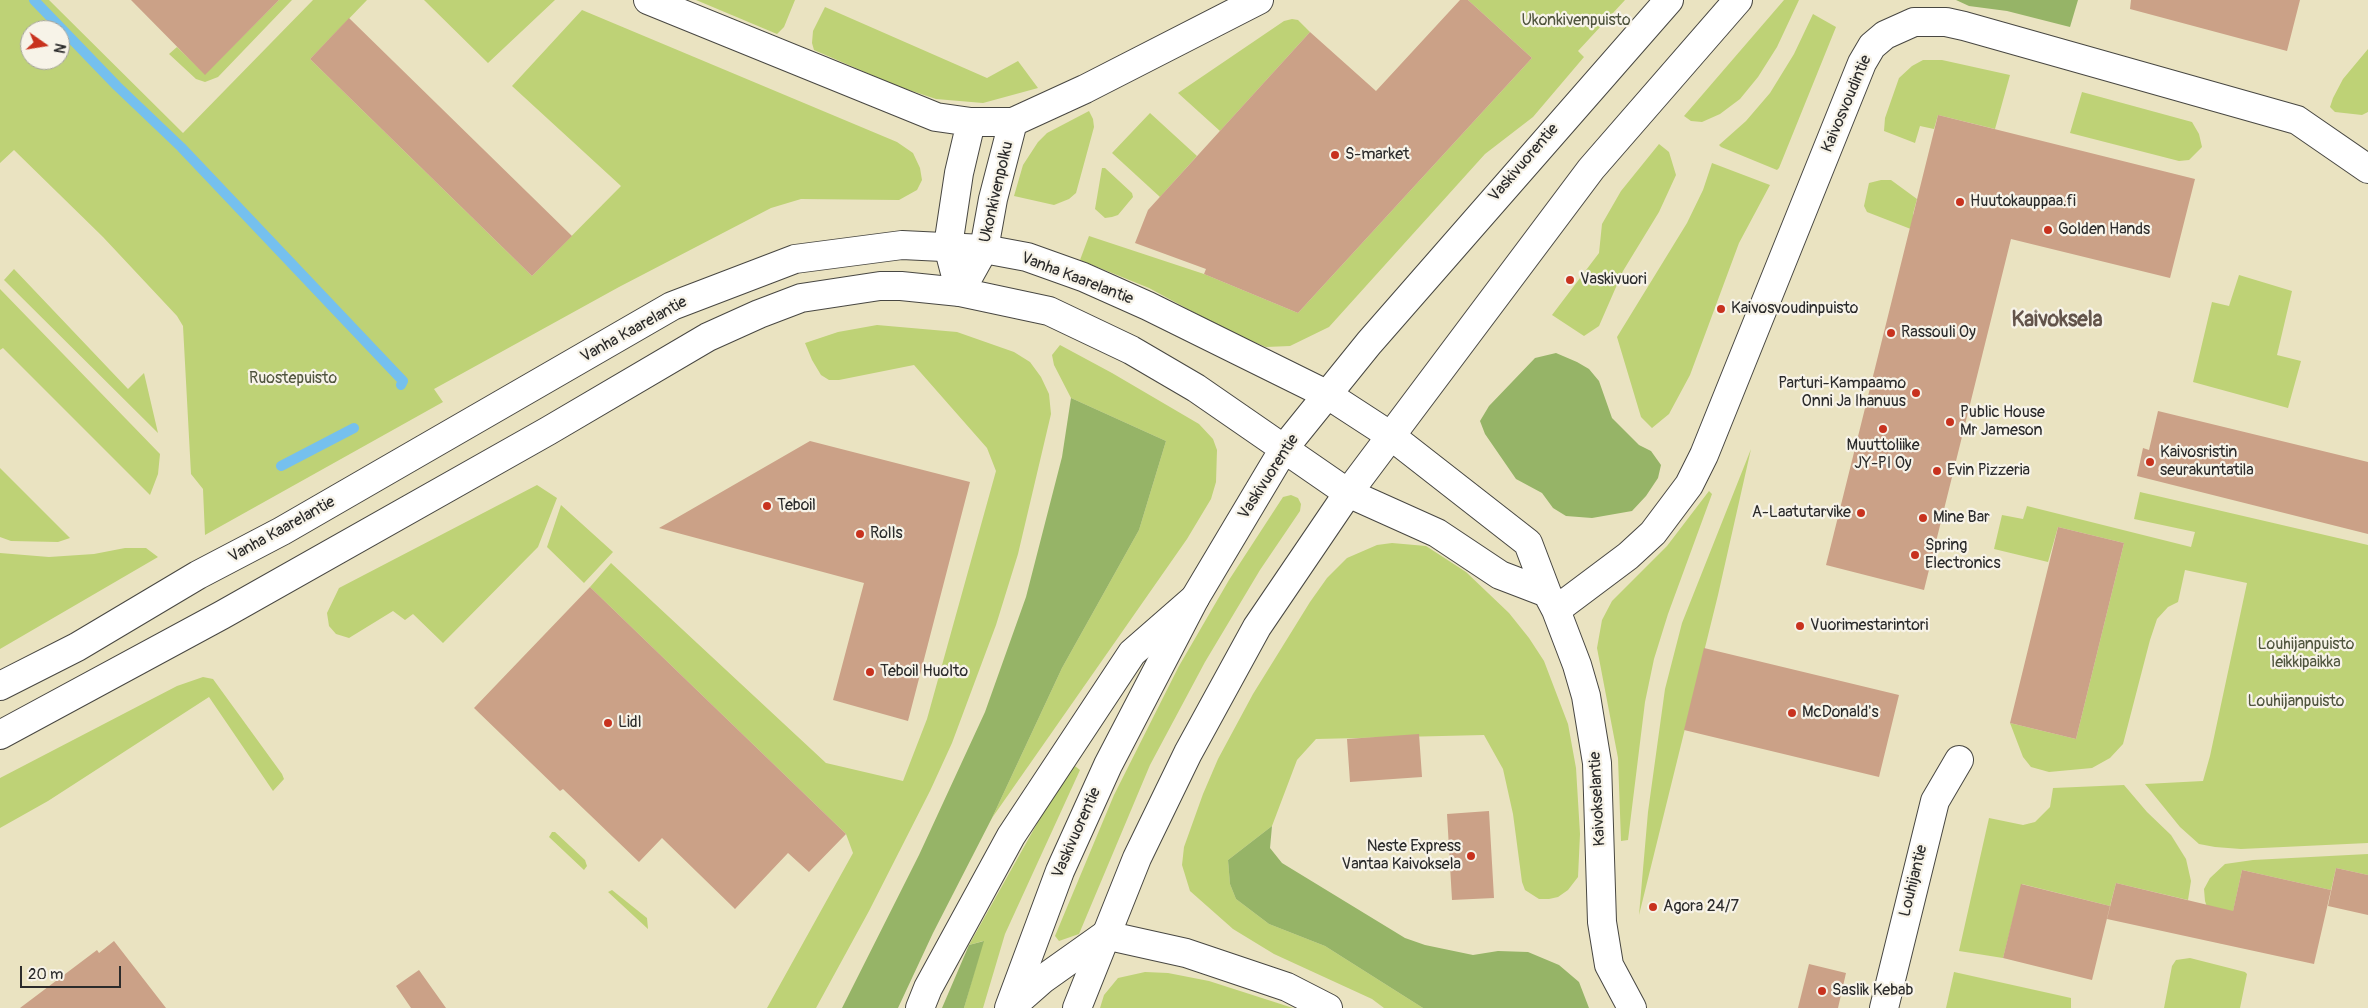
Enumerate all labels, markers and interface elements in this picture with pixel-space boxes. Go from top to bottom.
park label: Ukonkivenpuisto [1521,11,1631,31]
north arrow [20,20,70,70]
text: N [50,42,68,55]
street label: Kaivosvoudintie [1818,52,1876,156]
street label: Vaskivuorentie [1485,120,1563,206]
street label: Ukonkivenpolku [976,140,1018,244]
place label: S-market [1345,145,1410,165]
marker: S-market [1329,149,1341,161]
place label: Huutokauppaa.fi [1970,192,2076,212]
marker: Huutokauppaa.fi [1954,196,1966,208]
place label: Golden Hands [2058,220,2150,240]
marker: Golden Hands [2042,224,2054,236]
street label: Vanha Kaarelantie [1018,249,1136,309]
place label: Vaskivuori [1580,270,1647,290]
marker: Vaskivuori [1564,274,1576,286]
street label: Vanha Kaarelantie [577,293,691,367]
place label: Kaivosvoudinpuisto [1731,299,1858,319]
marker: Kaivosvoudinpuisto [1715,303,1727,315]
district label: Kaivoksela [2012,308,2102,334]
place label: Rassouli Oy [1901,323,1976,343]
marker: Rassouli Oy [1885,327,1897,339]
park label: Ruostepuisto [249,369,337,389]
place label: Parturi-Kampaamo Onni Ja Ihanuus [1778,374,1906,412]
marker: Parturi-Kampaamo Onni Ja Ihanuus [1910,387,1922,399]
place label: Public House Mr Jameson [1960,403,2045,441]
marker: Public House Mr Jameson [1944,416,1956,428]
marker: Muuttoliike JY-PI Oy [1877,423,1889,435]
street label: Vaskivuorentie [1235,431,1303,523]
place label: Muuttoliike JY-PI Oy [1846,436,1920,474]
place label: Kaivosristin seurakuntatila [2160,443,2254,481]
marker: Kaivosristin seurakuntatila [2144,456,2156,468]
place label: Evin Pizzeria [1947,461,2030,481]
marker: Evin Pizzeria [1931,465,1943,477]
street label: Vanha Kaarelantie [225,493,339,567]
place label: Teboil [777,496,816,516]
marker: Teboil [761,500,773,512]
place label: A-Laatutarvike [1752,503,1851,523]
marker: A-Laatutarvike [1855,507,1867,519]
place label: Mine Bar [1933,508,1990,528]
marker: Mine Bar [1917,512,1929,524]
place label: Rolls [870,524,903,544]
marker: Rolls [854,528,866,540]
place label: Spring Electronics [1925,536,2001,574]
marker: Spring Electronics [1909,549,1921,561]
place label: Vuorimestarintori [1810,616,1928,636]
marker: Vuorimestarintori [1794,620,1806,632]
park label: Louhijanpuisto leikkipaikka [2258,635,2354,673]
place label: Teboil Huolto [880,662,968,682]
marker: Teboil Huolto [864,666,876,678]
park label: Louhijanpuisto [2248,692,2344,712]
place label: McDonald's [1802,703,1879,723]
marker: McDonald's [1786,707,1798,719]
place label: Lidl [618,713,642,733]
marker: Lidl [602,717,614,729]
street label: Kaivokselantie [1586,751,1610,847]
street label: Vaskivuorentie [1048,785,1106,881]
place label: Neste Express Vantaa Kaivoksela [1342,837,1461,875]
street label: Louhijantie [1896,843,1932,919]
marker: Neste Express Vantaa Kaivoksela [1465,850,1477,862]
place label: Agora 24/7 [1663,897,1739,917]
marker: Agora 24/7 [1647,901,1659,913]
scale bar [22,956,124,988]
text: 20 m [28,965,63,984]
place label: Saslik Kebab [1832,981,1913,1001]
marker: Saslik Kebab [1816,985,1828,997]

